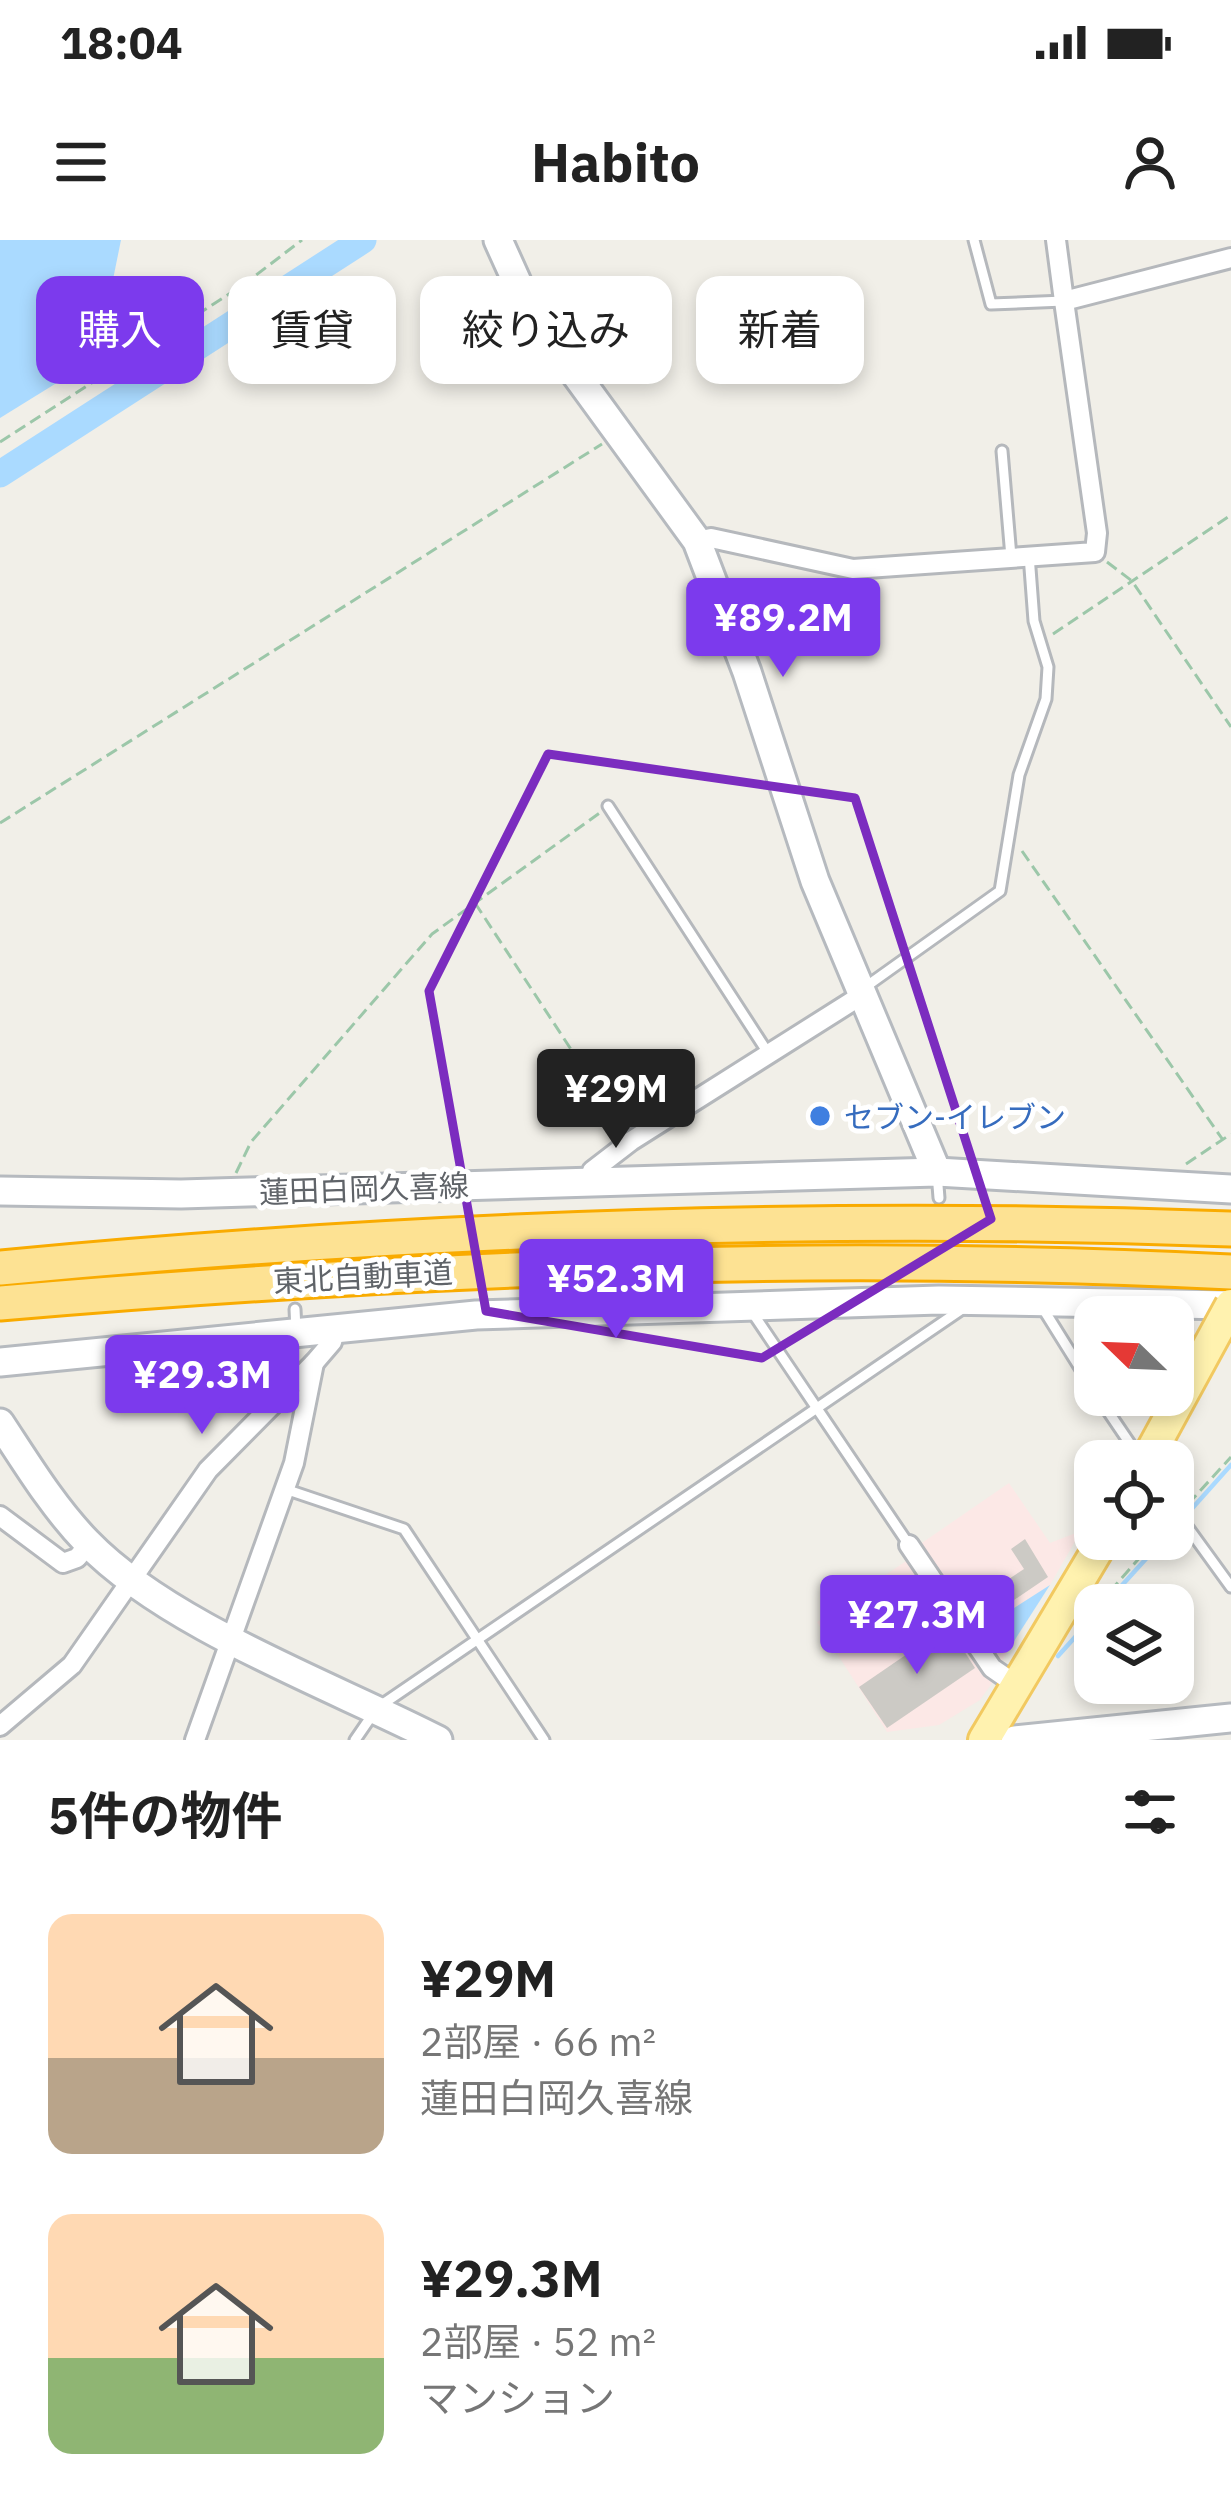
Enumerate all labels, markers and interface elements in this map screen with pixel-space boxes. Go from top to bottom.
text: 18:04 [60,13,183,71]
text: Habito [531,127,700,197]
icon: menu [48,129,114,195]
icon: person [1117,129,1183,195]
chip: 購入 [36,276,204,384]
chip: 賃貸 [228,276,396,384]
chip: 絞り込み [420,276,672,384]
chip: 新着 [696,276,864,384]
pin: ¥89.2M [685,578,881,680]
text: ¥89.2M [713,591,853,642]
pin: ¥29M [545,1049,687,1151]
text: ¥29M [564,1062,668,1113]
place label: セブン-イレブン [844,1097,1066,1136]
marker: セブン-イレブン [807,1103,833,1129]
street label: 蓮田白岡久喜線 [258,1165,470,1211]
pin: ¥52.3M [518,1239,714,1341]
street label: 東北自動車道 [272,1252,454,1300]
text: ¥52.3M [546,1252,686,1303]
north arrow [1074,1296,1194,1416]
map controls [1074,1296,1194,1704]
pin: ¥29.3M [104,1335,300,1437]
text: ¥29.3M [132,1348,272,1399]
button: locate [1074,1440,1194,1560]
pin: ¥27.3M [819,1575,1015,1677]
button: layers [1074,1584,1194,1704]
text: ¥27.3M [847,1588,987,1639]
icon: filters [1117,1779,1183,1845]
text: 5件の物件 [48,1782,283,1848]
text: ¥29M [420,1945,556,2011]
icon: home [144,1962,288,2106]
text: 2部屋 · 66 m² [420,2016,656,2067]
text: 蓮田白岡久喜線 [420,2072,693,2123]
text: ¥29.3M [420,2245,603,2311]
icon: home [144,2262,288,2406]
text: 2部屋 · 52 m² [420,2316,656,2367]
text: マンション [420,2372,615,2423]

